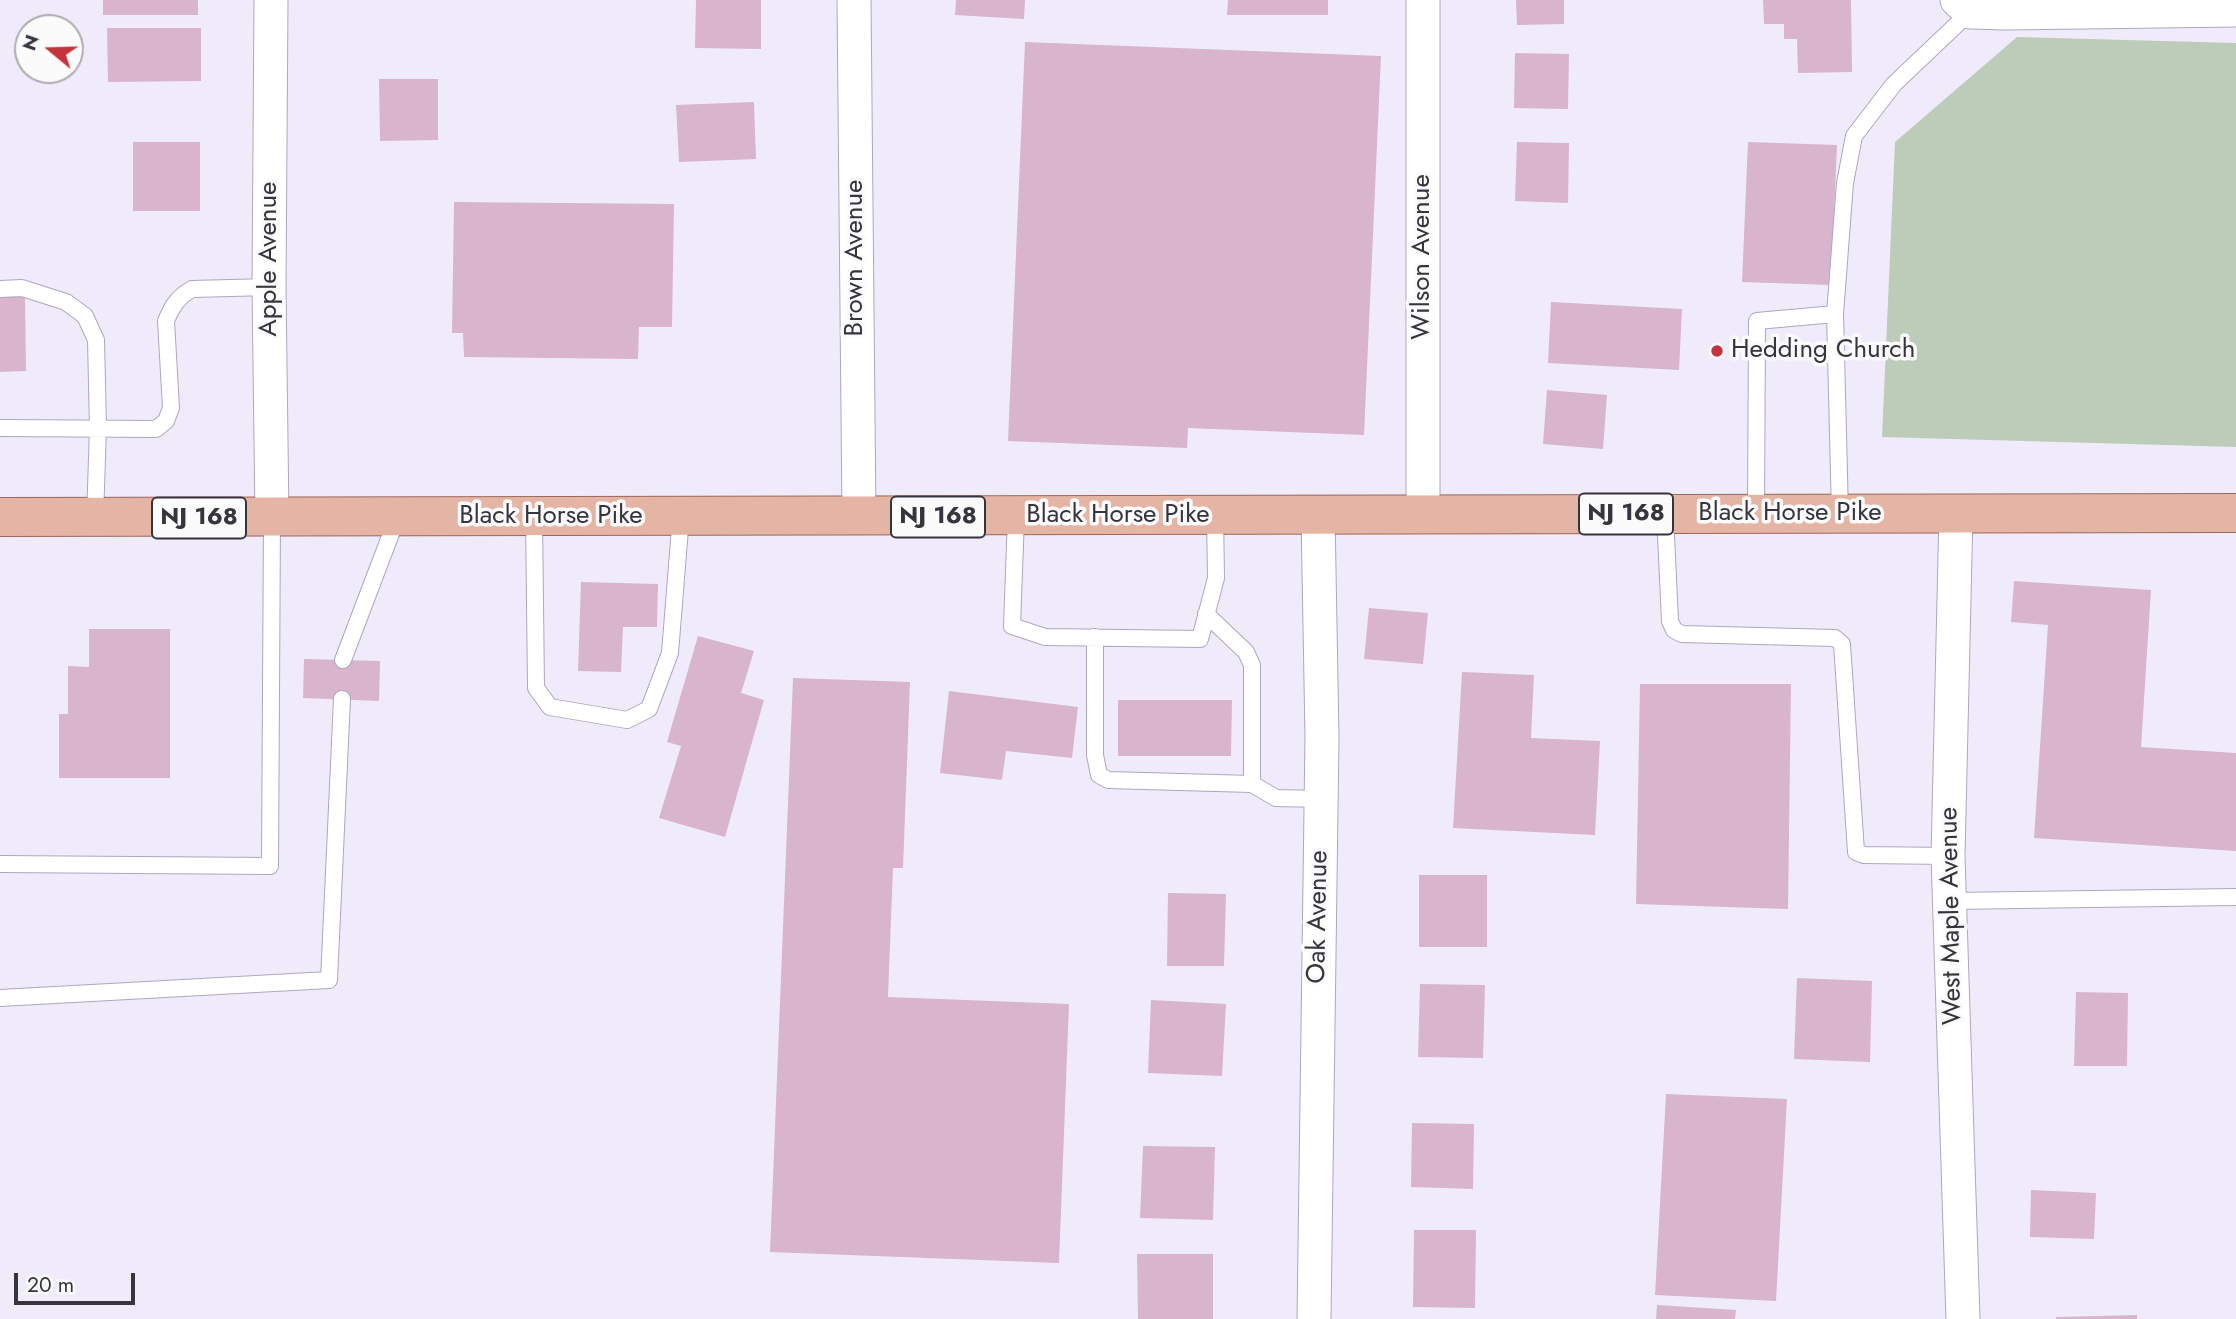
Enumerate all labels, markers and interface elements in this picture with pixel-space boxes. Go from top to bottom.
north arrow [14,14,84,84]
text: N [15,31,46,54]
street label: Wilson Avenue [1407,174,1439,340]
street label: Brown Avenue [840,180,872,336]
street label: Apple Avenue [254,182,286,336]
place label: Hedding Church [1731,335,1915,367]
marker: Hedding Church [1709,343,1725,359]
road number: NJ 168 [1579,494,1673,534]
road number: NJ 168 [891,496,985,538]
road number: NJ 168 [152,498,246,538]
street label: Black Horse Pike [1698,498,1882,530]
street label: Black Horse Pike [1026,500,1210,532]
street label: Black Horse Pike [459,501,643,533]
street label: West Maple Avenue [1934,807,1970,1025]
street label: Oak Avenue [1302,850,1336,984]
scale bar [18,1260,138,1304]
text: 20 m [27,1270,74,1300]

